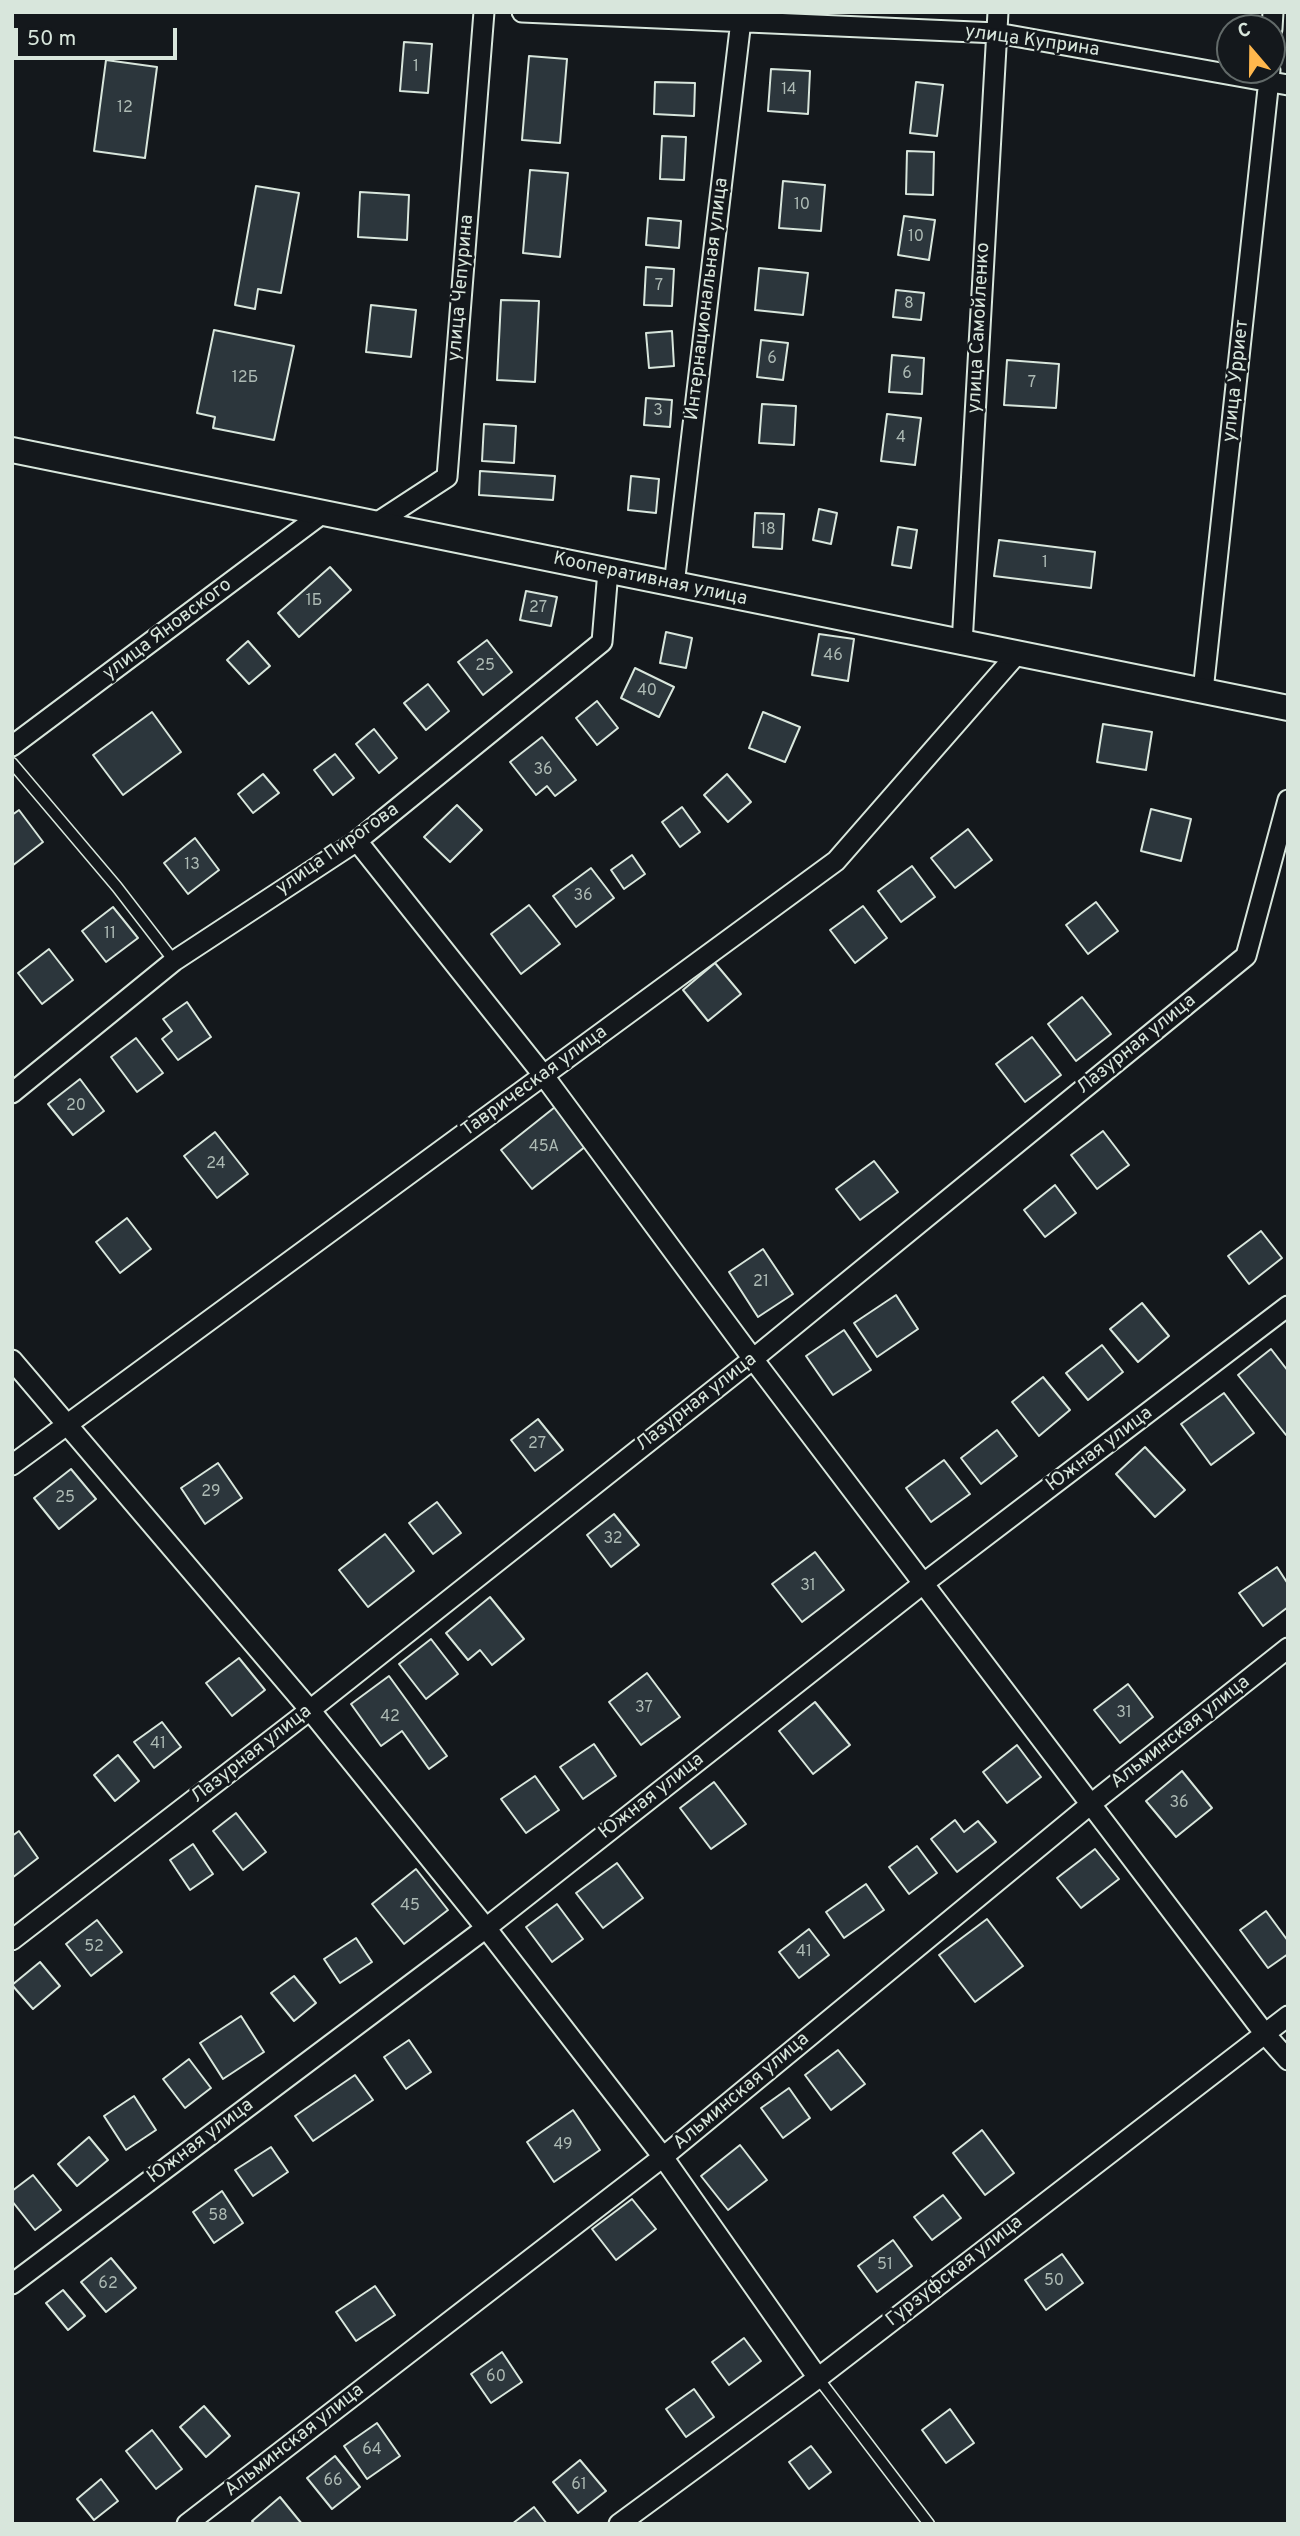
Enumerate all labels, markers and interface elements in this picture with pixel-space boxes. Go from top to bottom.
scale bar [18,14,180,58]
north arrow [1216,14,1286,84]
text: С [1235,18,1254,45]
street label: улица Куприна [963,21,1101,63]
text: 50 m [27,26,76,53]
house number: 1 [413,58,419,78]
house number: 14 [781,81,797,101]
house number: 12 [117,99,133,119]
street label: Интернациональная улица [682,176,734,422]
house number: 10 [794,196,810,216]
street label: улица Чепурина [444,214,480,362]
house number: 10 [908,228,924,248]
street label: улица Самойленко [964,242,996,414]
house number: 7 [655,277,663,297]
house number: 8 [904,295,914,315]
street label: улица Урриет [1219,319,1255,443]
house number: 6 [767,350,777,370]
house number: 6 [902,365,912,385]
house number: 12Б [232,369,258,389]
house number: 7 [1028,374,1036,394]
house number: 3 [653,402,663,422]
house number: 4 [896,429,906,449]
house number: 18 [760,521,776,541]
street label: Кооперативная улица [551,548,749,612]
house number: 1 [1042,554,1048,574]
street label: улица Яновского [99,574,237,686]
house number: 1Б [306,592,322,612]
house number: 27 [529,599,547,619]
house number: 46 [823,647,843,667]
house number: 25 [475,657,495,677]
house number: 40 [637,682,657,702]
house number: 36 [533,761,553,781]
street label: улица Пирогова [272,799,404,901]
house number: 13 [184,856,200,876]
house number: 36 [573,887,593,907]
house number: 11 [104,925,116,945]
street label: Лазурная улица [1073,990,1201,1100]
street label: Таврическая улица [458,1022,612,1142]
house number: 20 [66,1097,86,1117]
house number: 45А [529,1138,559,1158]
house number: 24 [206,1155,226,1175]
house number: 21 [753,1273,769,1293]
street label: Лазурная улица [632,1349,762,1457]
street label: Южная улица [1042,1403,1158,1497]
house number: 27 [528,1435,546,1455]
house number: 29 [201,1483,221,1503]
house number: 25 [55,1489,75,1509]
house number: 32 [603,1530,623,1550]
house number: 31 [800,1577,816,1597]
street label: Альминская улица [1107,1672,1255,1794]
house number: 37 [635,1699,653,1719]
street label: Лазурная улица [187,1701,317,1809]
house number: 31 [1116,1704,1132,1724]
house number: 42 [380,1708,400,1728]
house number: 41 [150,1735,166,1755]
street label: Южная улица [595,1749,709,1845]
house number: 36 [1169,1794,1189,1814]
house number: 45 [400,1897,420,1917]
house number: 52 [84,1938,104,1958]
house number: 41 [796,1943,812,1963]
street label: Альминская улица [669,2029,815,2155]
street label: Южная улица [143,2095,259,2189]
house number: 49 [553,2136,573,2156]
house number: 58 [208,2207,228,2227]
street label: Гурзуфская улица [882,2212,1028,2332]
house number: 51 [877,2256,893,2276]
house number: 50 [1044,2272,1064,2292]
house number: 62 [98,2275,118,2295]
house number: 60 [486,2368,506,2388]
street label: Альминская улица [221,2380,369,2502]
house number: 64 [362,2441,382,2461]
house number: 66 [323,2472,343,2492]
house number: 61 [571,2476,587,2496]

